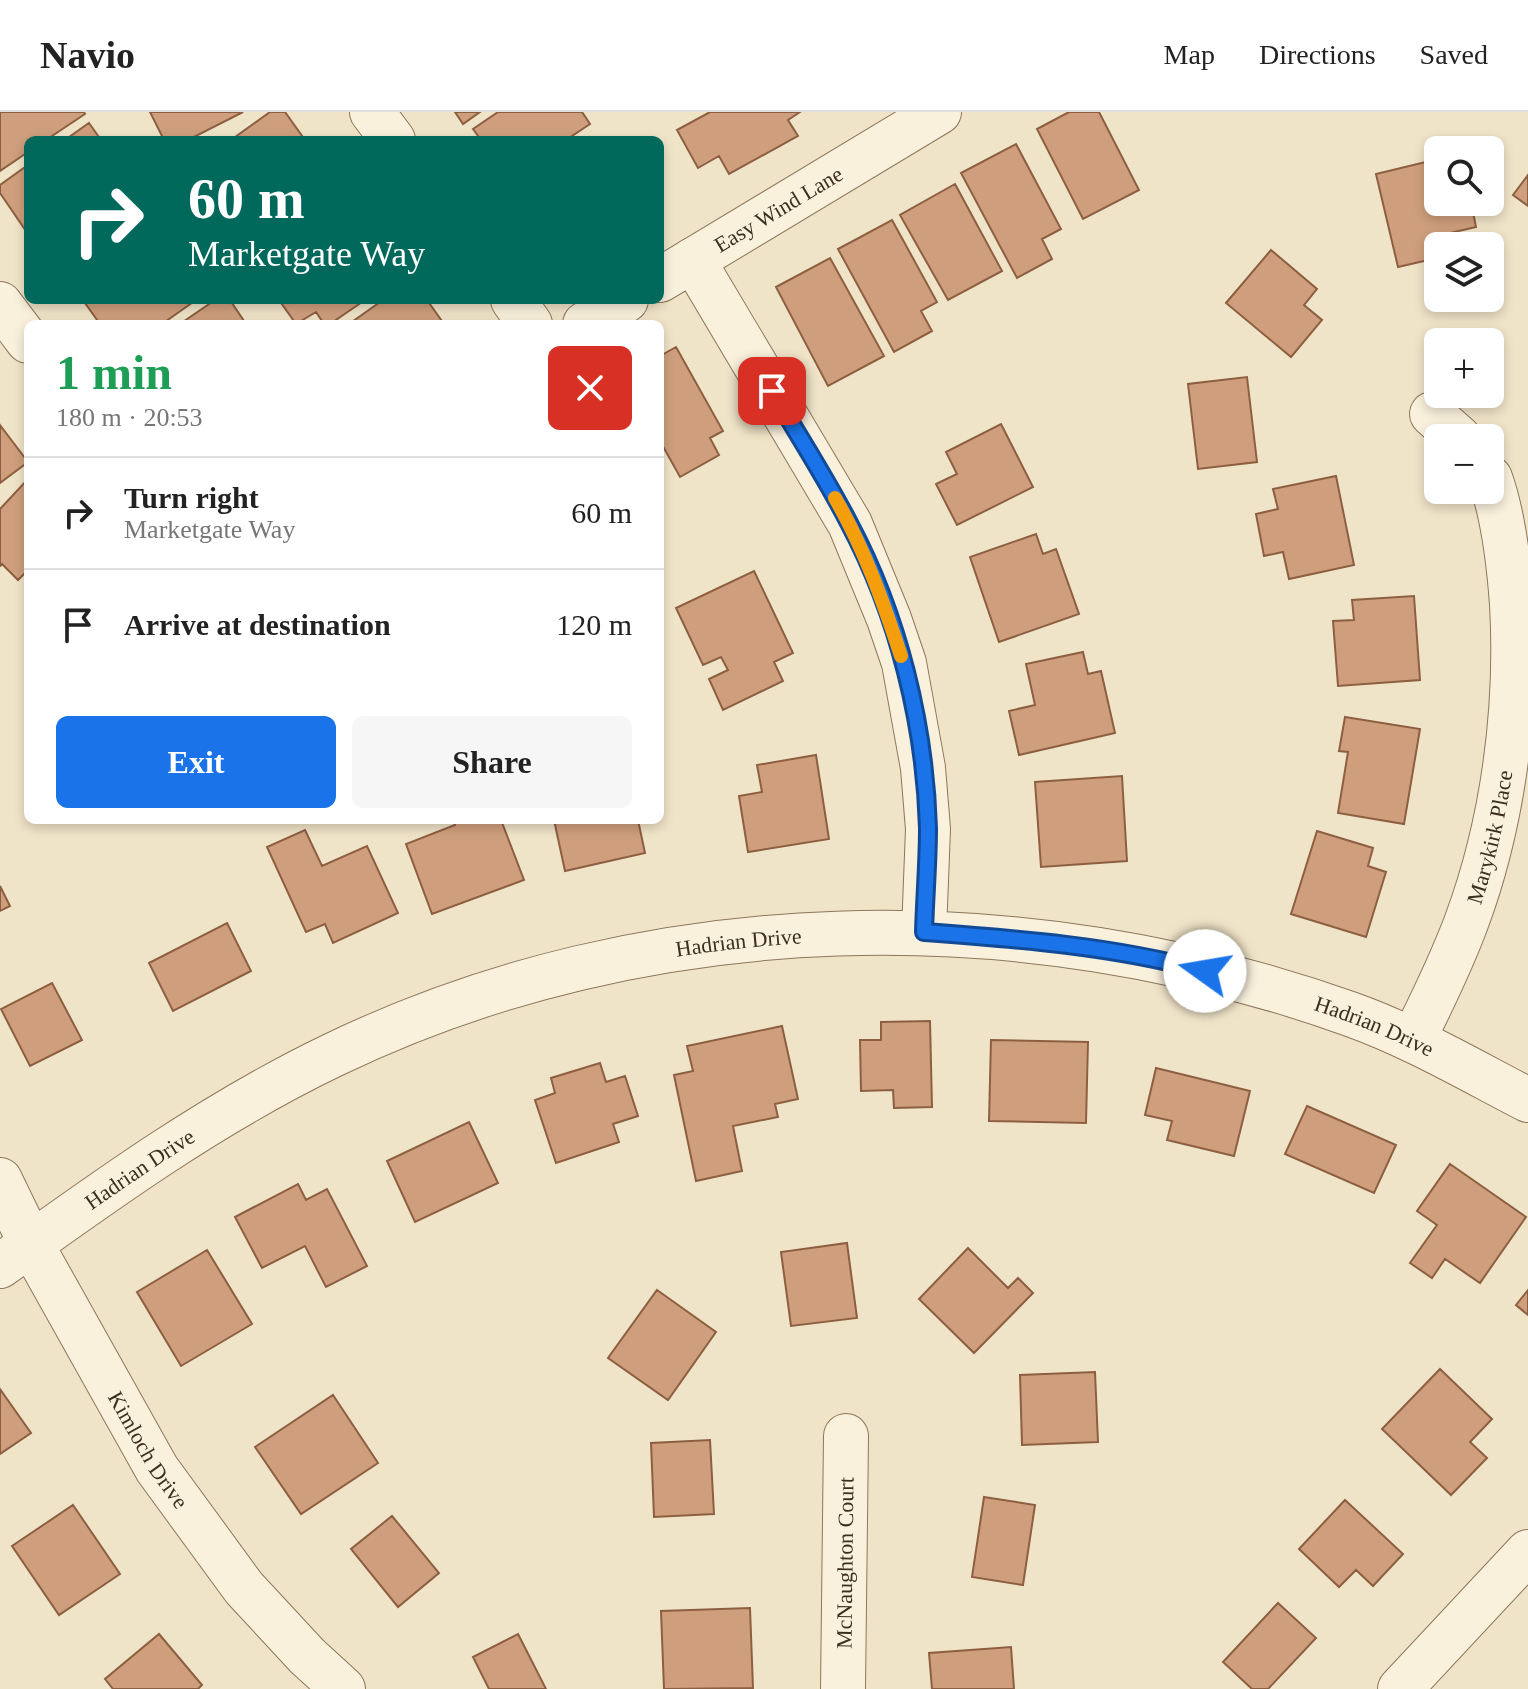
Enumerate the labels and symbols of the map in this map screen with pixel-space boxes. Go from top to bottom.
street label: Easy Wind Lane [710,161,847,257]
pin [738,357,806,425]
street label: Marykirk Place [1462,769,1517,907]
street label: Hadrian Drive [674,923,802,962]
position arrow [1163,929,1247,1013]
street label: Hadrian Drive [1311,991,1438,1062]
street label: Hadrian Drive [80,1124,199,1215]
street label: Kimloch Drive [103,1387,193,1513]
street label: McNaughton Court [831,1477,859,1649]

